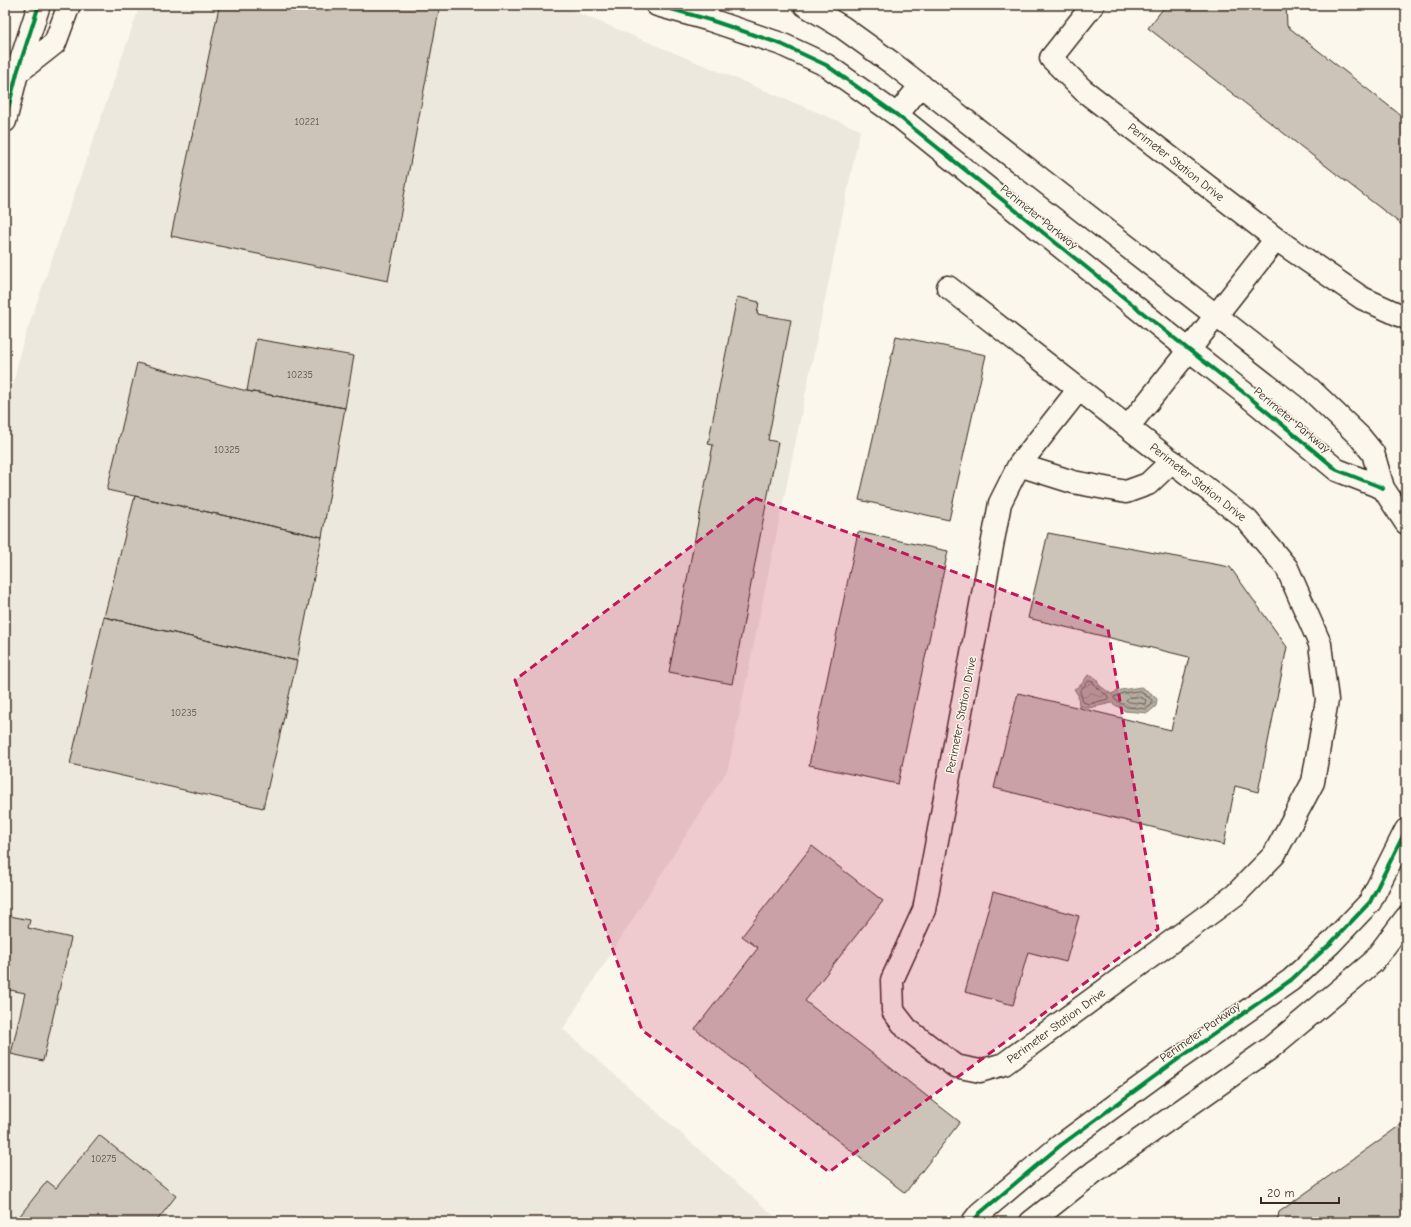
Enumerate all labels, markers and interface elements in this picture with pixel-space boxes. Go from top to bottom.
house number: 10221 [295,116,319,128]
street label: Perimeter Station Drive [1125,120,1227,204]
street label: Perimeter Parkway [998,182,1081,253]
house number: 10235 [287,369,313,381]
street label: Perimeter Parkway [1251,384,1333,456]
street label: Perimeter Station Drive [1147,440,1249,524]
house number: 10325 [214,444,240,456]
street label: Perimeter Station Drive [943,656,979,774]
house number: 10235 [171,707,197,719]
street label: Perimeter Station Drive [1004,986,1108,1066]
street label: Perimeter Parkway [1157,999,1243,1065]
house number: 10275 [91,1153,117,1165]
scale bar [1261,1179,1339,1205]
text: 20 m [1267,1186,1295,1200]

